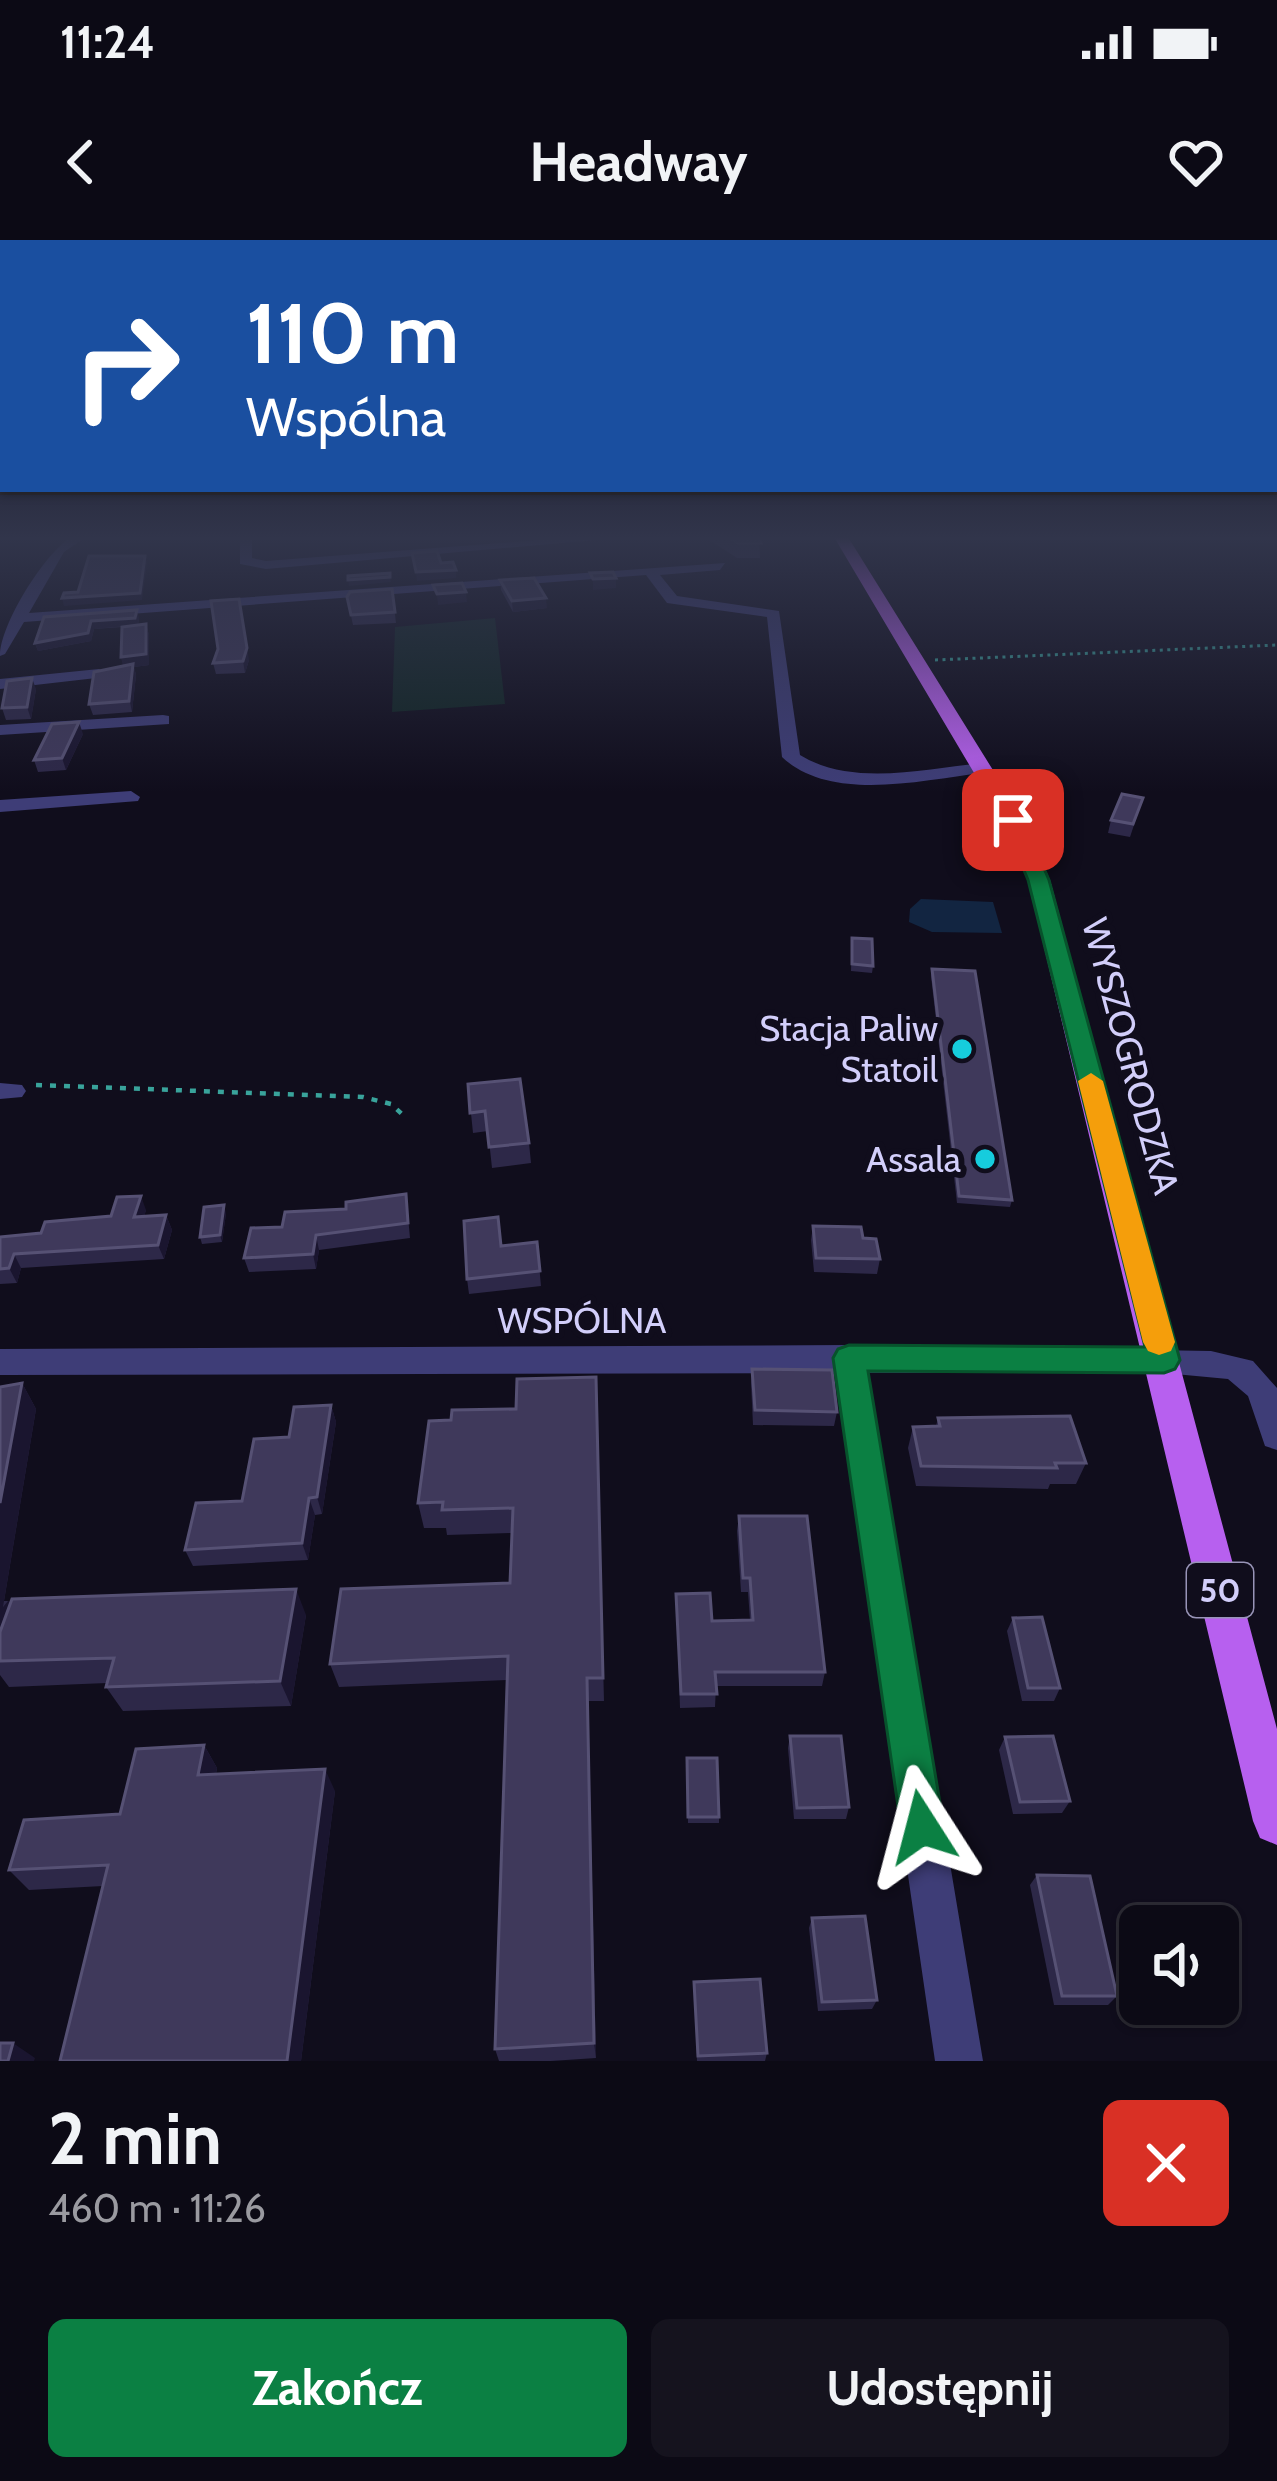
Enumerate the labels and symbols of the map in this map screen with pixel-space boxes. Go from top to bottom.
pin [962,769,1064,871]
street label: WYSZOGRODZKA [1073,913,1189,1199]
place label: Stacja Paliw Statoil [759,1006,939,1091]
marker: Stacja Paliw Statoil [949,1036,975,1062]
place label: Assala [866,1137,961,1181]
marker: Assala [972,1146,998,1172]
street label: WSPÓLNA [498,1298,666,1342]
road number: 50 [1187,1563,1253,1617]
position arrow [859,1764,985,1890]

